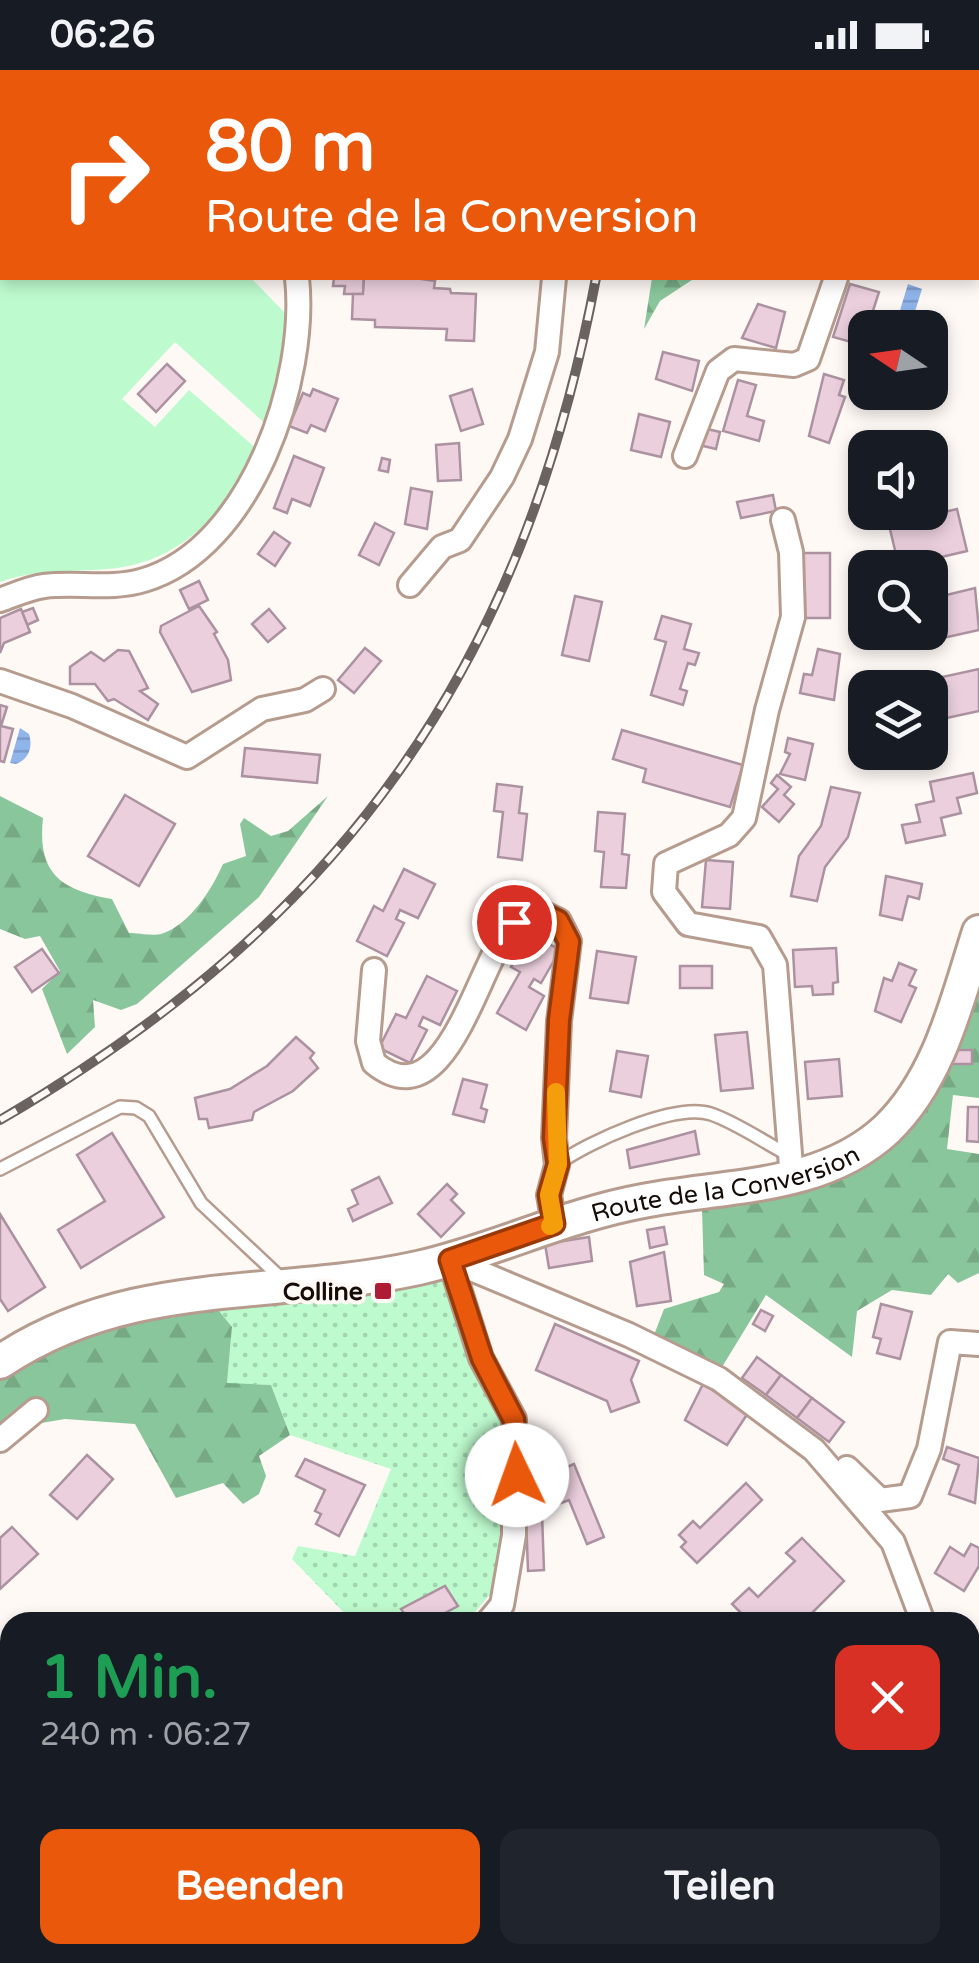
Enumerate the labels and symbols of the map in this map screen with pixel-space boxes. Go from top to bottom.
north arrow [848,310,948,410]
pin [472,880,557,965]
street label: Route de la Conversion [588,1139,865,1229]
place label: Colline [283,1277,363,1307]
marker: Colline [372,1280,394,1302]
position arrow [465,1423,569,1527]

